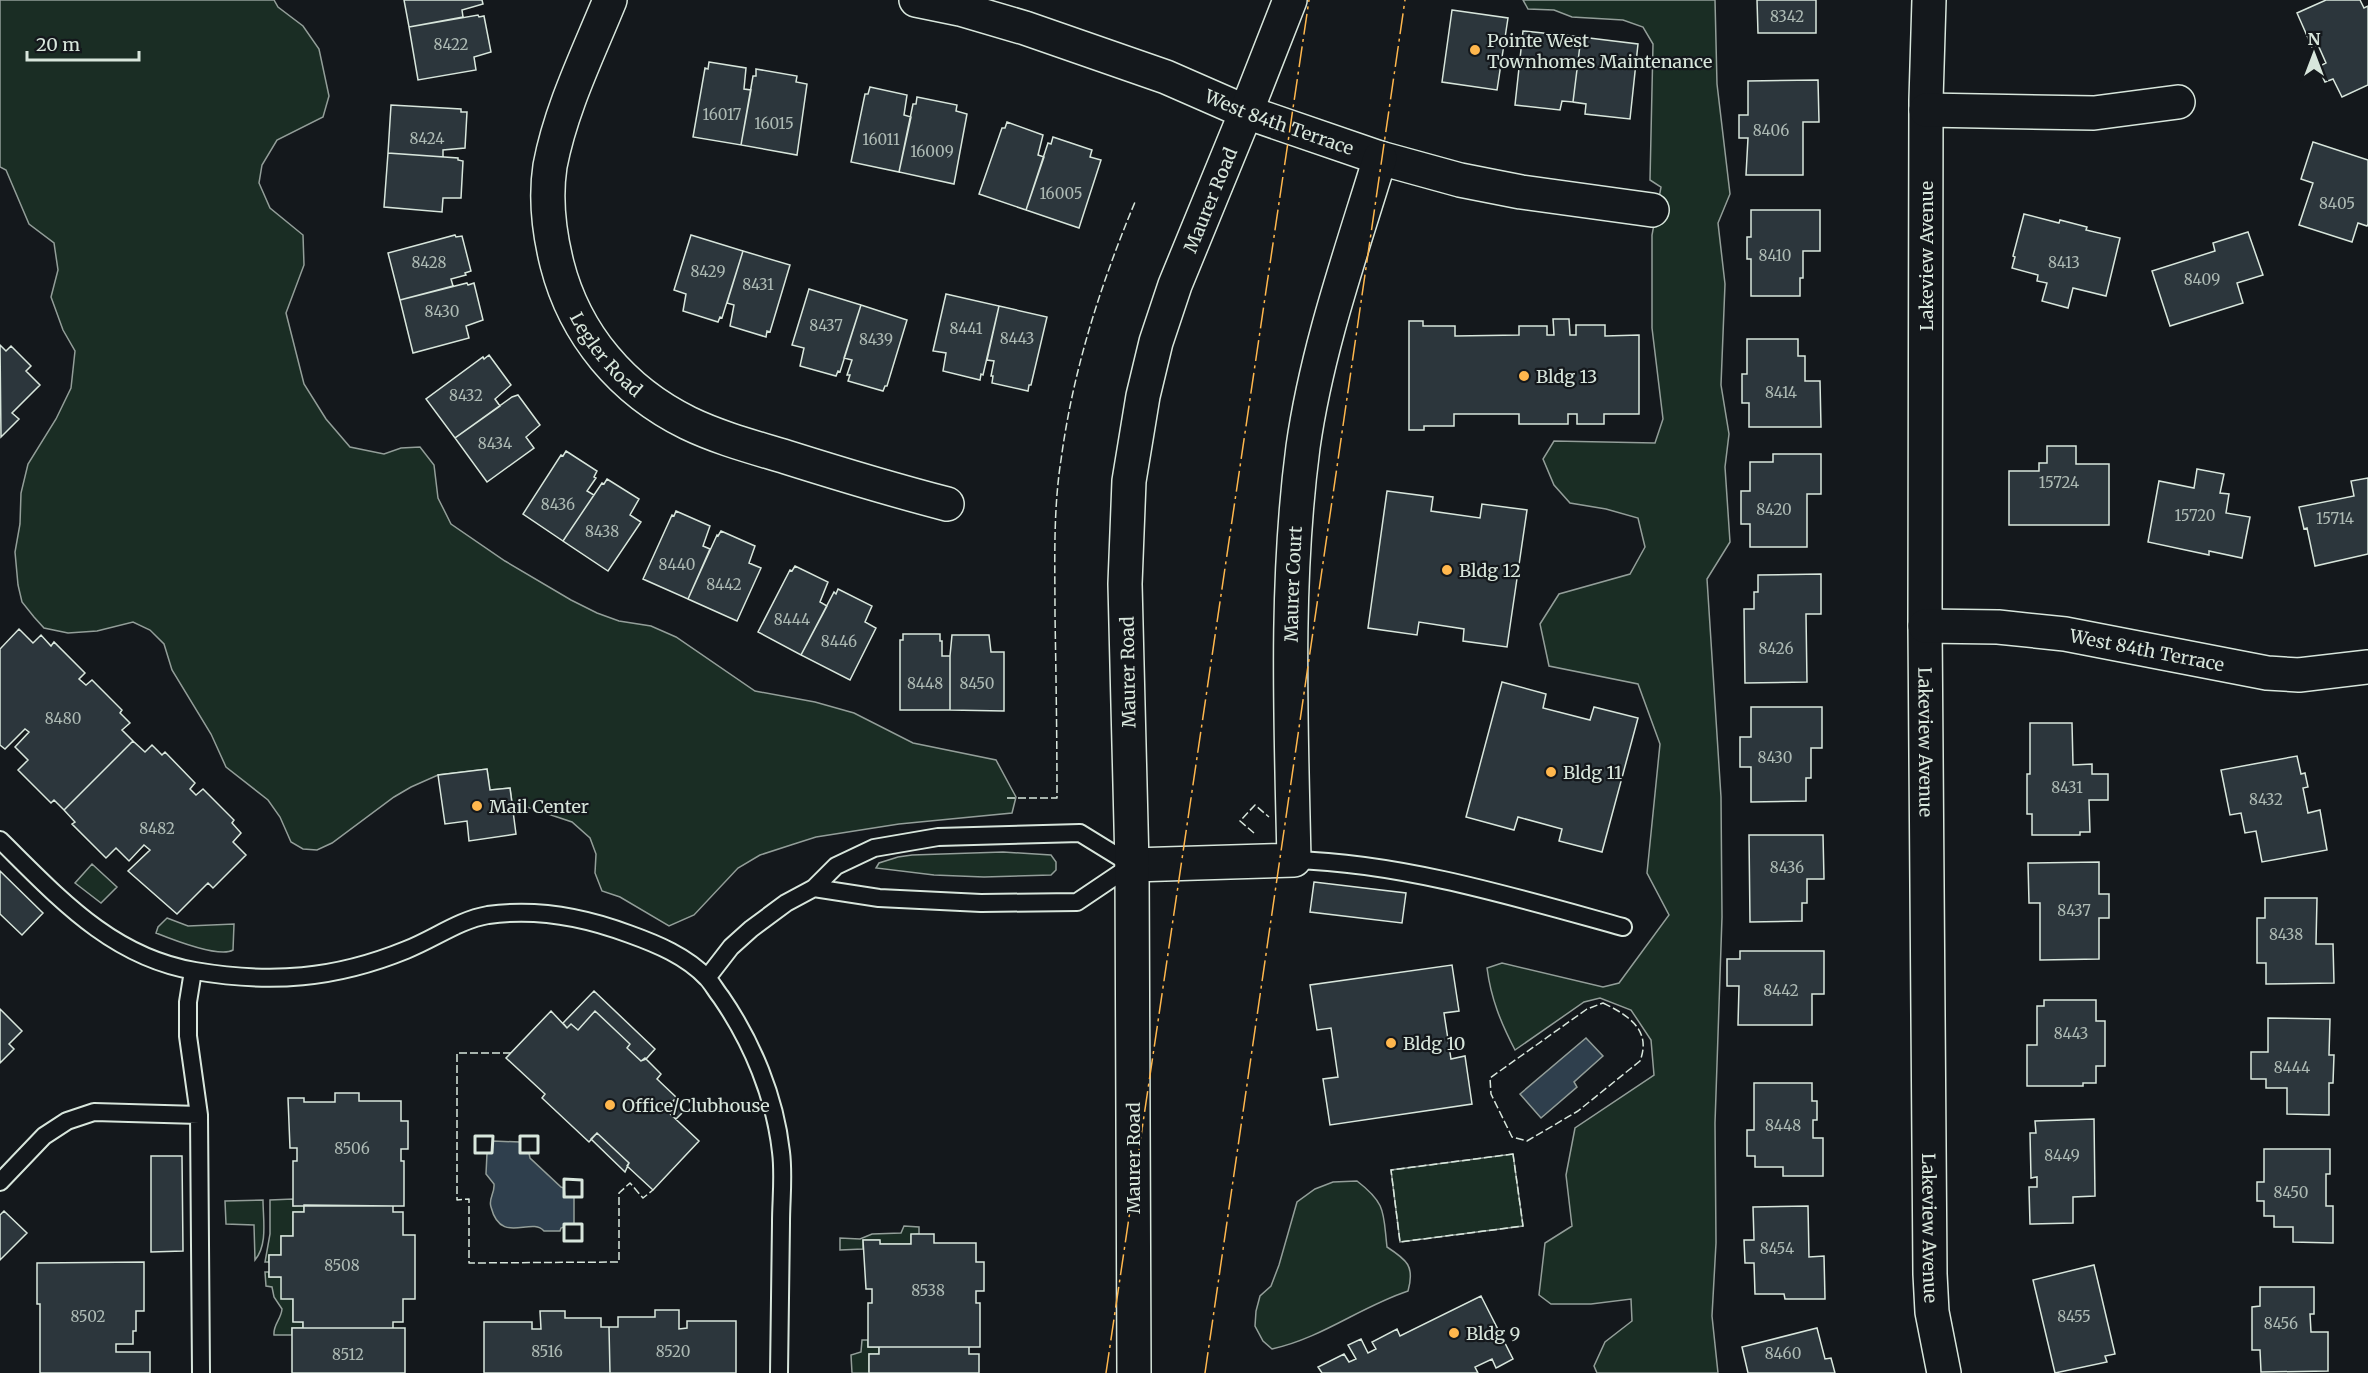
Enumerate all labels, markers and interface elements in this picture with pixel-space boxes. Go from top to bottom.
house number: 8342 [1770,7,1804,26]
scale bar [27,24,140,62]
north arrow [2284,24,2344,84]
place label: Pointe West Townhomes Maintenance [1487,29,1713,73]
text: N [2308,29,2321,49]
text: 20 m [36,33,80,56]
house number: 8422 [434,35,469,54]
marker: Pointe West Townhomes Maintenance [1468,43,1482,57]
street label: West 84th Terrace [1200,84,1357,160]
house number: 16017 [703,105,742,124]
house number: 16015 [754,114,794,133]
house number: 8406 [1753,121,1789,140]
house number: 8424 [409,129,445,148]
house number: 16011 [862,130,900,149]
house number: 16009 [910,142,954,161]
street label: Maurer Road [1178,144,1242,256]
street label: Lakeview Avenue [1915,181,1938,331]
house number: 16005 [1039,184,1083,203]
house number: 8405 [2319,194,2355,213]
house number: 8410 [1759,246,1791,265]
house number: 8428 [412,253,447,272]
house number: 8413 [2048,253,2080,272]
house number: 8429 [691,262,725,281]
house number: 8409 [2184,270,2220,289]
house number: 8431 [742,275,774,294]
house number: 8430 [425,302,459,321]
street label: Legler Road [565,308,647,401]
house number: 8437 [809,316,843,335]
house number: 8441 [949,319,983,338]
house number: 8443 [1000,329,1034,348]
house number: 8439 [859,330,893,349]
place label: Bldg 13 [1536,365,1597,388]
marker: Bldg 13 [1517,369,1531,383]
house number: 8414 [1765,383,1797,402]
house number: 8432 [449,386,483,405]
house number: 8434 [478,434,512,453]
house number: 15724 [2039,473,2079,492]
house number: 8436 [541,495,575,514]
house number: 8420 [1756,500,1792,519]
house number: 15720 [2174,506,2216,525]
house number: 15714 [2316,509,2354,528]
house number: 8438 [585,522,619,541]
street label: Maurer Court [1279,525,1307,642]
house number: 8440 [659,555,695,574]
place label: Bldg 12 [1459,559,1521,582]
marker: Bldg 12 [1440,563,1454,577]
house number: 8442 [706,575,742,594]
house number: 8444 [774,610,810,629]
street label: Maurer Road [1116,616,1140,728]
street label: West 84th Terrace [2067,623,2226,676]
house number: 8446 [821,632,857,651]
house number: 8426 [1759,639,1793,658]
street label: Lakeview Avenue [1914,667,1938,817]
house number: 8448 [907,674,943,693]
house number: 8450 [960,674,994,693]
house number: 8480 [45,709,81,728]
house number: 8430 [1758,748,1792,767]
place label: Bldg 11 [1563,761,1622,784]
marker: Bldg 11 [1544,765,1558,779]
house number: 8431 [2051,778,2083,797]
house number: 8432 [2249,790,2283,809]
place label: Mail Center [489,795,589,818]
marker: Mail Center [470,799,484,813]
house number: 8482 [139,819,175,838]
house number: 8436 [1770,858,1804,877]
house number: 8437 [2057,901,2091,920]
house number: 8438 [2269,925,2303,944]
house number: 8442 [1763,981,1799,1000]
house number: 8443 [2054,1024,2088,1043]
place label: Bldg 10 [1403,1032,1465,1055]
marker: Bldg 10 [1384,1036,1398,1050]
house number: 8444 [2274,1058,2310,1077]
place label: Office/Clubhouse [622,1094,770,1117]
marker: Office/Clubhouse [603,1098,617,1112]
street label: Maurer Road [1122,1102,1145,1214]
house number: 8448 [1765,1116,1801,1135]
house number: 8506 [334,1139,370,1158]
house number: 8449 [2044,1146,2080,1165]
street label: Lakeview Avenue [1918,1153,1943,1304]
house number: 8450 [2274,1183,2308,1202]
house number: 8454 [1760,1239,1794,1258]
house number: 8508 [324,1256,360,1275]
house number: 8538 [911,1281,945,1300]
house number: 8502 [71,1307,106,1326]
house number: 8455 [2057,1307,2091,1326]
house number: 8456 [2264,1314,2298,1333]
place label: Bldg 9 [1466,1322,1520,1345]
marker: Bldg 9 [1447,1326,1461,1340]
house number: 8516 [531,1342,563,1361]
house number: 8520 [656,1342,690,1361]
house number: 8460 [1765,1344,1801,1363]
house number: 8512 [332,1345,364,1364]

